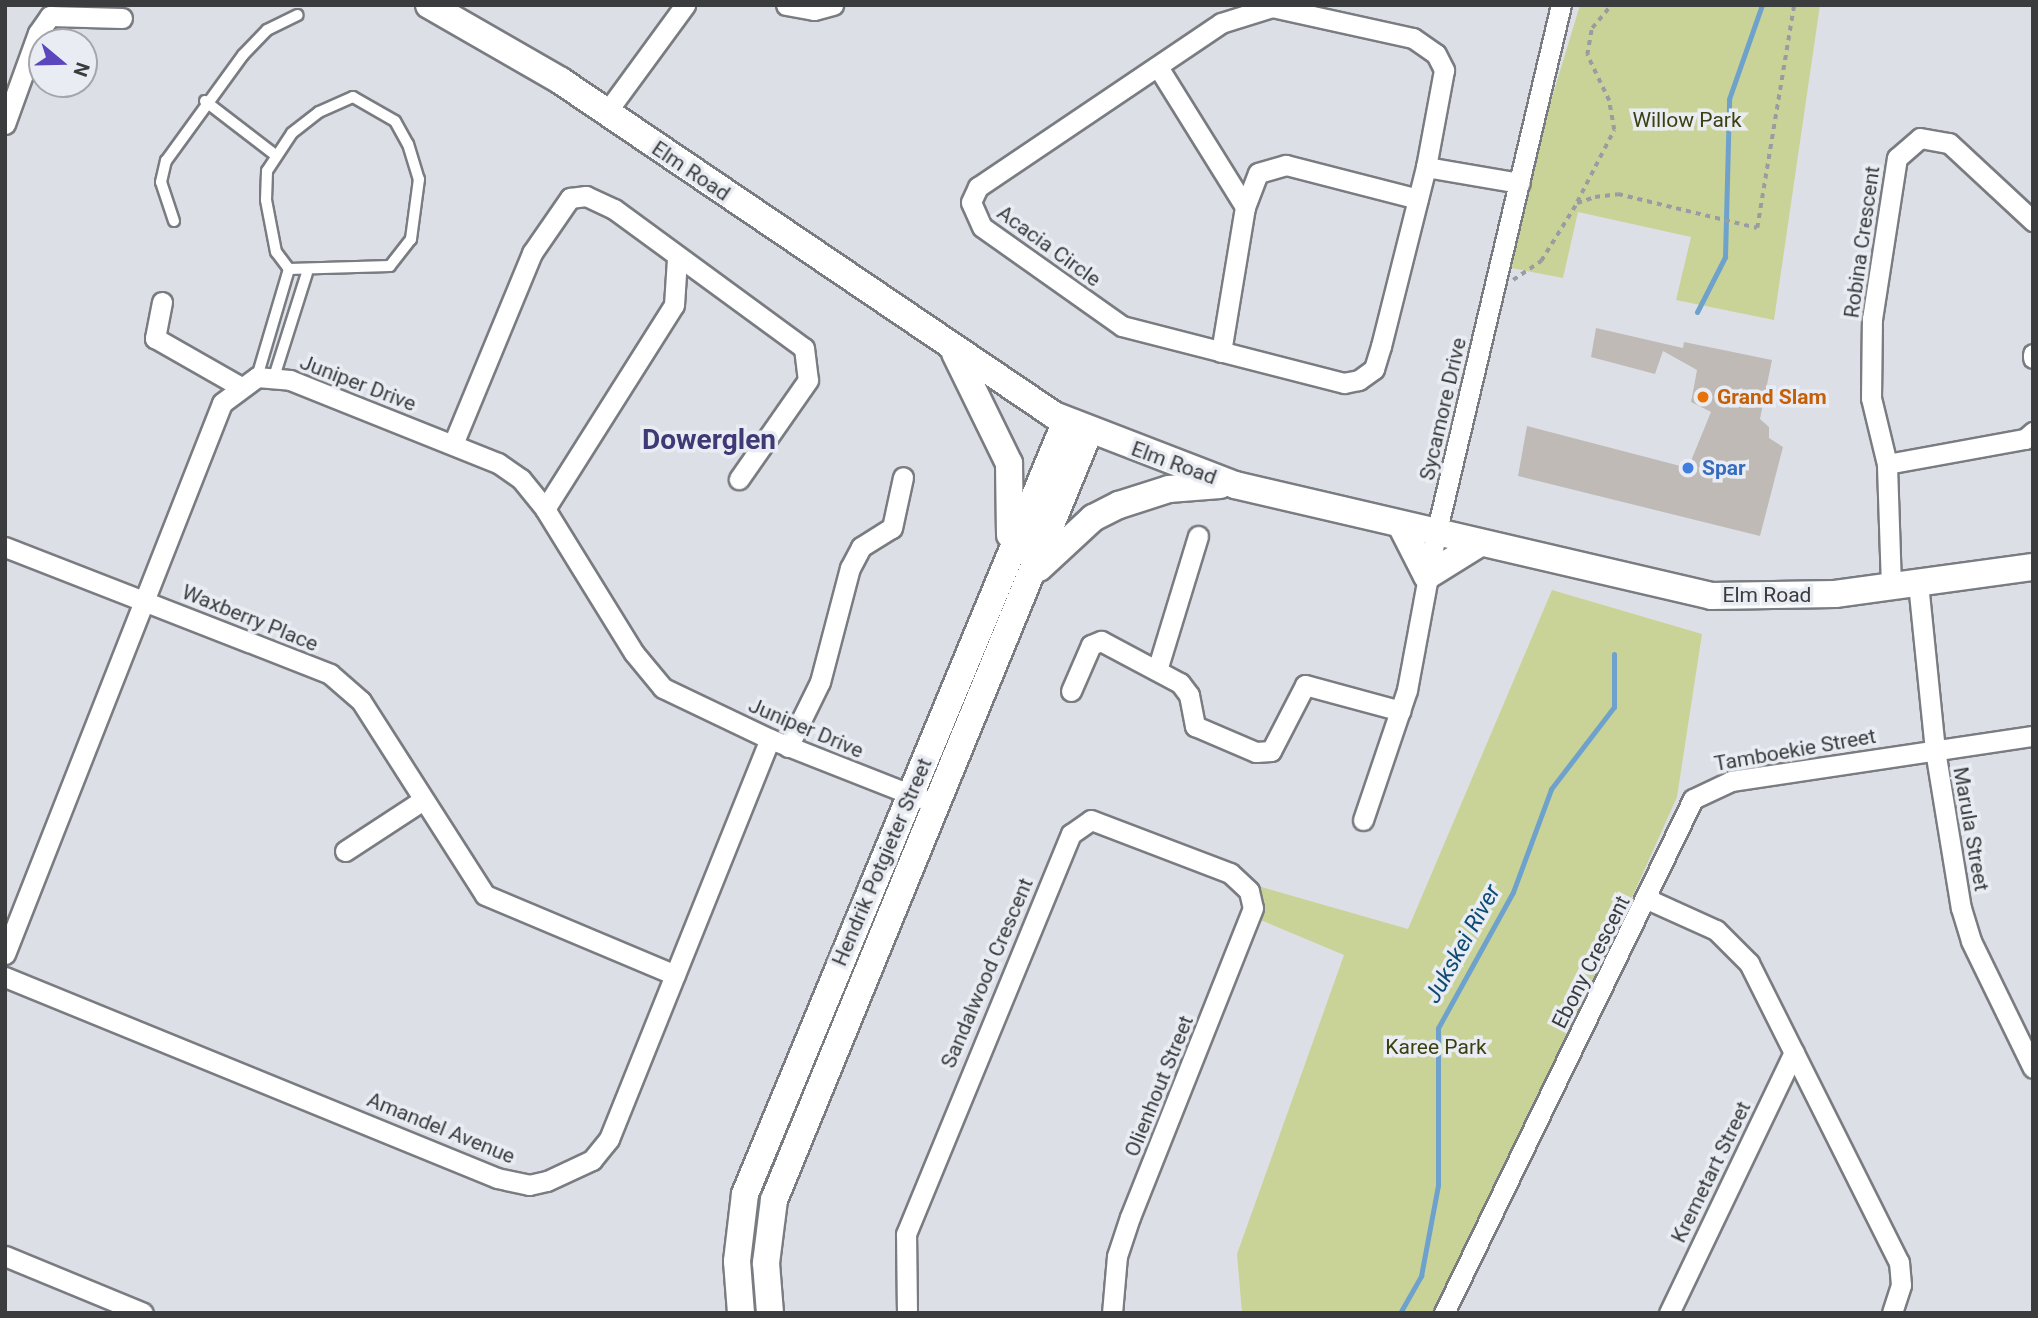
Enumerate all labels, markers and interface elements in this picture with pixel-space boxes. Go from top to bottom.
north arrow [28,28,98,98]
text: N [68,59,94,79]
park label: Willow Park [1632,107,1742,133]
street label: Elm Road [647,136,735,206]
street label: Robina Crescent [1839,164,1885,320]
street label: Acacia Circle [992,200,1106,292]
street label: Sycamore Drive [1414,335,1472,483]
street label: Juniper Drive [296,349,420,417]
place label: Grand Slam [1717,384,1827,410]
marker: Grand Slam [1695,389,1711,405]
district label: Dowerglen [642,423,776,457]
street label: Elm Road [1128,436,1220,490]
place label: Spar [1702,455,1746,481]
marker: Spar [1680,460,1696,476]
street label: Waxberry Place [178,579,322,657]
street label: Elm Road [1723,582,1811,608]
street label: Juniper Drive [745,693,867,763]
street label: Tamboekie Street [1712,723,1878,777]
street label: Hendrik Potgieter Street [827,754,937,970]
street label: Marula Street [1948,765,1994,893]
street label: Sandalwood Crescent [936,874,1038,1072]
water label: Jukskei River [1419,880,1507,1008]
street label: Ebony Crescent [1547,891,1635,1033]
street label: Olienhout Street [1119,1012,1199,1160]
park label: Karee Park [1385,1034,1487,1060]
street label: Amandel Avenue [363,1087,519,1169]
street label: Kremetart Street [1666,1097,1756,1247]

